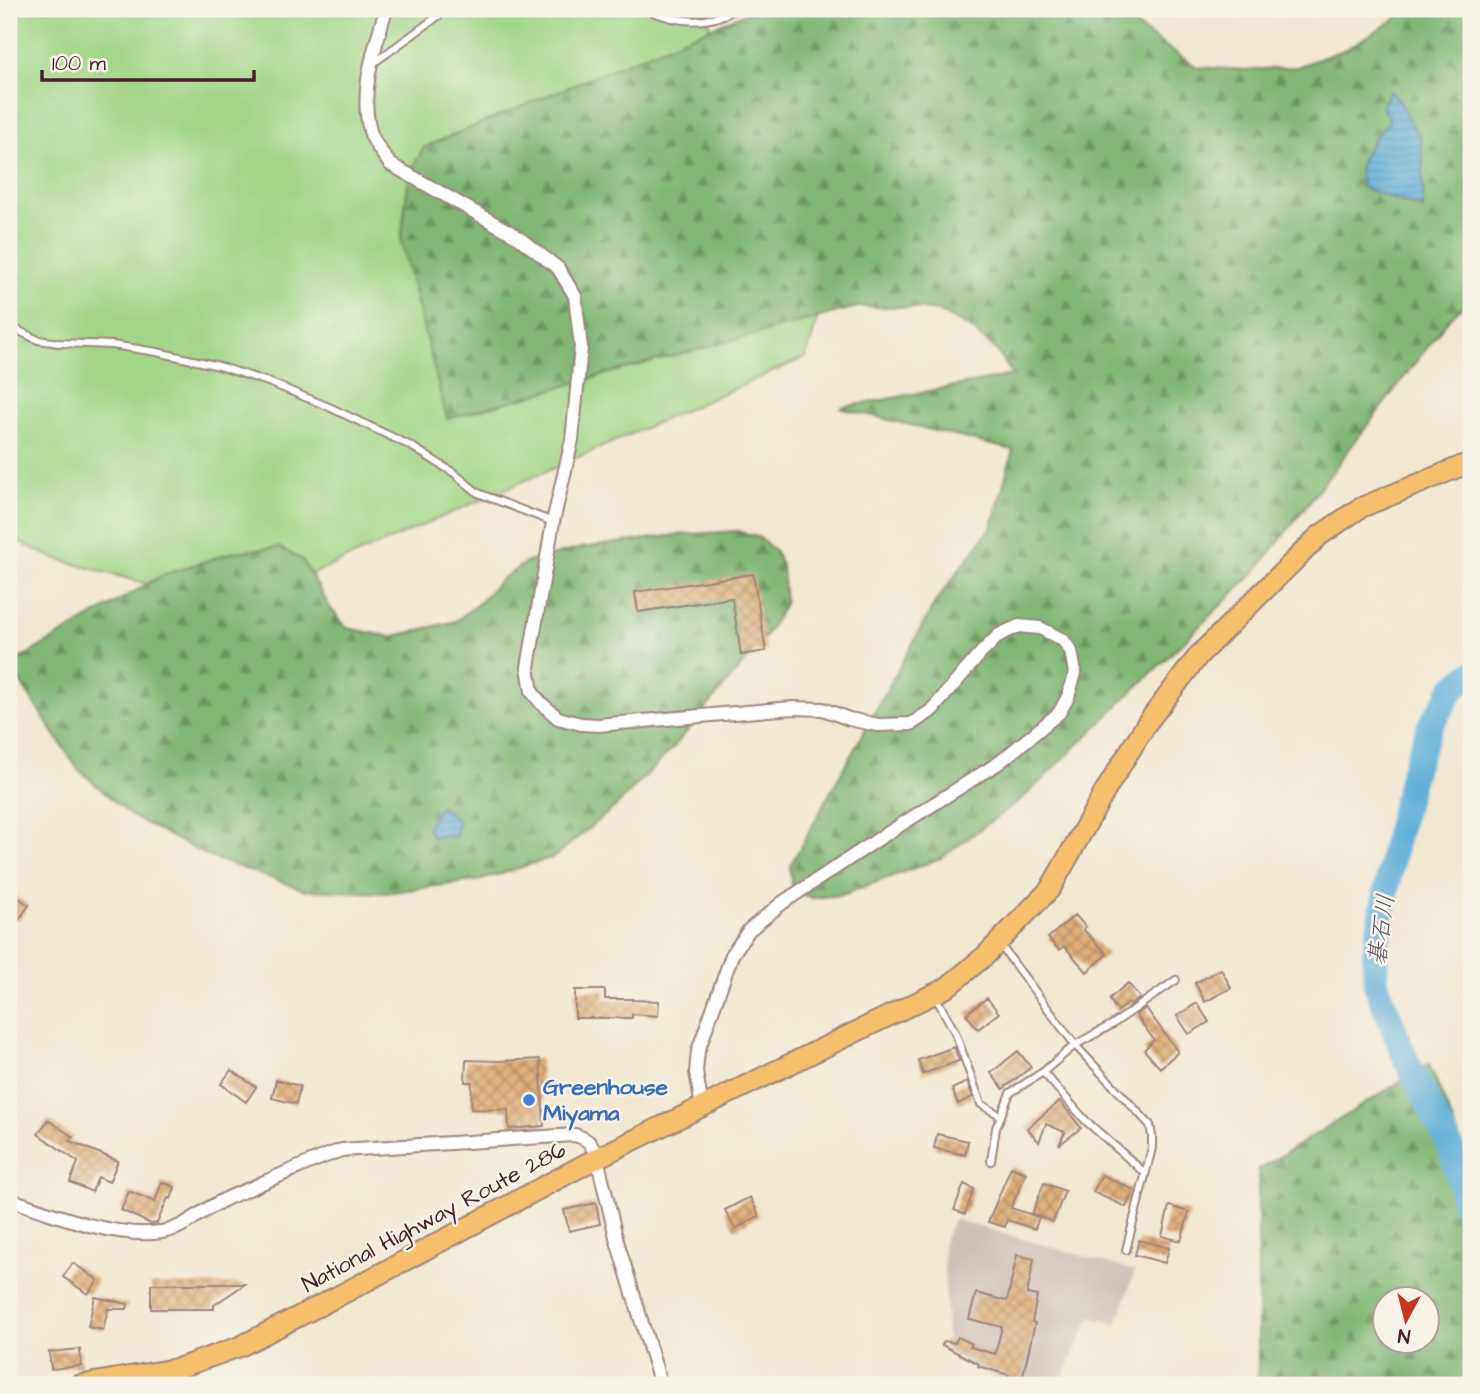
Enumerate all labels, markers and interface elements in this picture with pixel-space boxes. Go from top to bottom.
scale bar [42,38,254,82]
text: 100 m [52,49,107,78]
water label: 碁石川 [1360,892,1404,968]
place label: Greenhouse Miyama [543,1071,669,1131]
marker: Greenhouse Miyama [521,1092,537,1108]
street label: National Highway Route 286 [296,1134,572,1301]
north arrow [1372,1286,1442,1356]
text: N [1396,1321,1412,1350]

